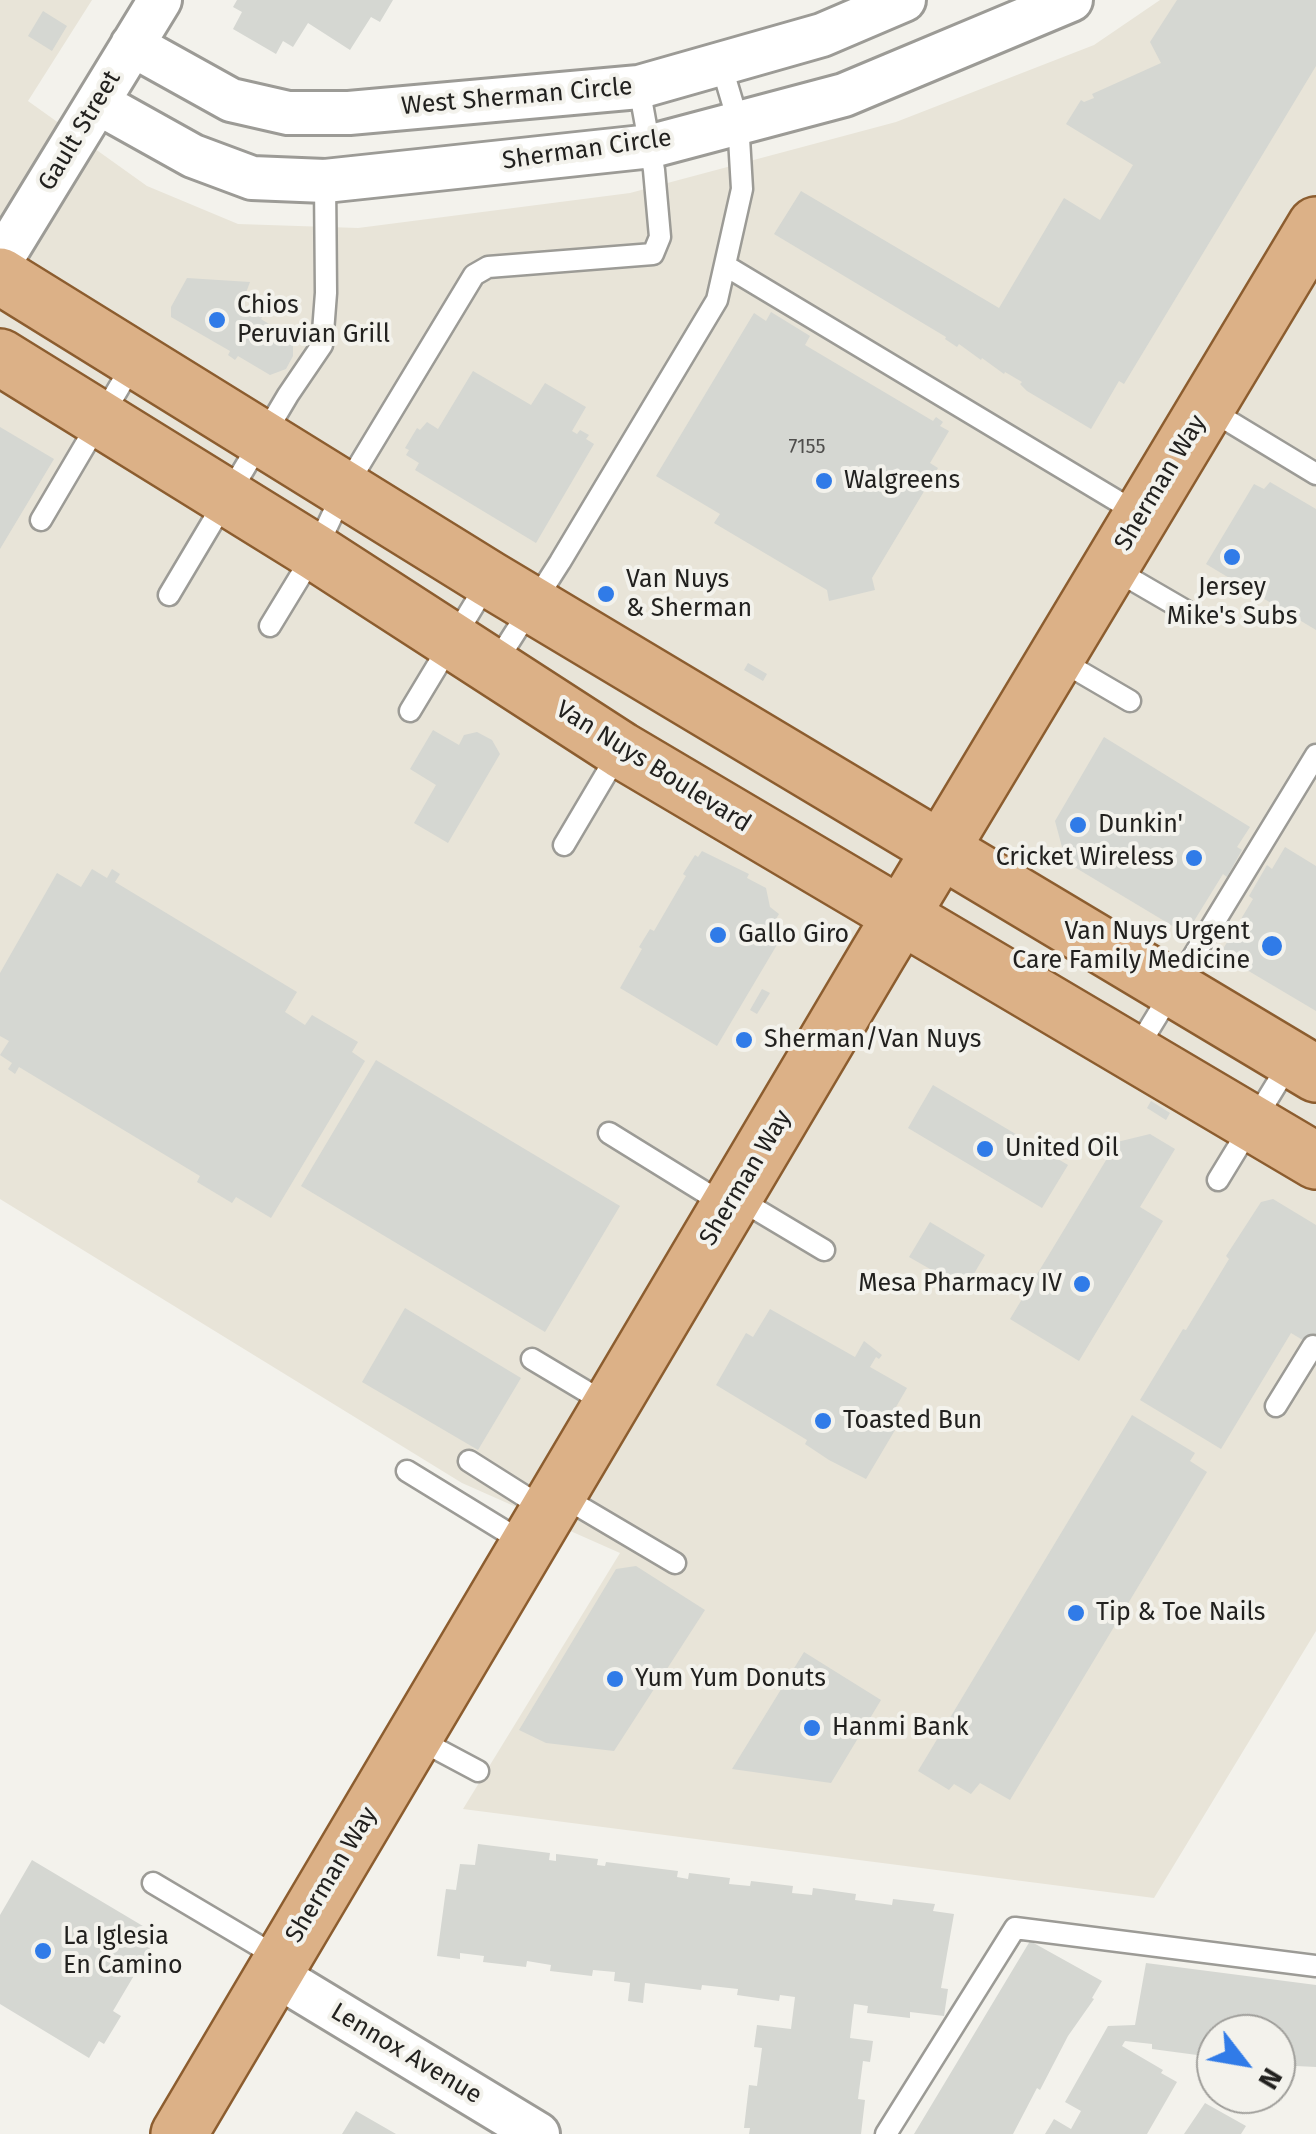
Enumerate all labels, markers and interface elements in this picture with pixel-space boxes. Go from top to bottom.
street label: Gault Street [32,66,128,196]
street label: West Sherman Circle [400,72,634,122]
street label: Sherman Circle [500,123,674,177]
place label: Chios Peruvian Grill [237,291,390,350]
marker: Chios Peruvian Grill [206,309,228,331]
street label: Sherman Way [1109,410,1213,556]
house number: 7155 [788,435,826,459]
place label: Walgreens [844,466,960,496]
marker: Walgreens [813,470,835,492]
marker: Jersey Mike's Subs [1221,546,1243,568]
place label: Van Nuys & Sherman [626,565,752,624]
place label: Jersey Mike's Subs [1167,573,1297,632]
marker: Van Nuys & Sherman [595,583,617,605]
street label: Van Nuys Boulevard [550,695,756,839]
place label: Dunkin' [1098,810,1183,840]
marker: Dunkin' [1067,814,1089,836]
place label: Cricket Wireless [996,843,1174,873]
marker: Cricket Wireless [1183,847,1205,869]
place label: Van Nuys Urgent Care Family Medicine [1012,917,1250,976]
place label: Gallo Giro [738,920,849,950]
marker: Gallo Giro [707,924,729,946]
marker: Van Nuys Urgent Care Family Medicine [1259,933,1285,959]
place label: Sherman/Van Nuys [764,1025,981,1055]
marker: Sherman/Van Nuys [733,1029,755,1051]
street label: Sherman Way [694,1105,798,1251]
place label: United Oil [1005,1134,1119,1164]
marker: United Oil [974,1138,996,1160]
place label: Mesa Pharmacy IV [858,1269,1062,1299]
marker: Mesa Pharmacy IV [1071,1273,1093,1295]
place label: Toasted Bun [843,1406,982,1436]
marker: Toasted Bun [812,1410,834,1432]
place label: Tip & Toe Nails [1096,1598,1265,1628]
marker: Tip & Toe Nails [1065,1602,1087,1624]
place label: Yum Yum Donuts [635,1664,826,1694]
marker: Yum Yum Donuts [604,1668,626,1690]
place label: Hanmi Bank [832,1713,969,1743]
marker: Hanmi Bank [801,1717,823,1739]
street label: Sherman Way [280,1802,384,1948]
place label: La Iglesia En Camino [63,1922,182,1981]
marker: La Iglesia En Camino [32,1940,54,1962]
street label: Lennox Avenue [325,1997,487,2111]
north arrow [1196,2014,1296,2114]
text: N [1252,2062,1289,2095]

